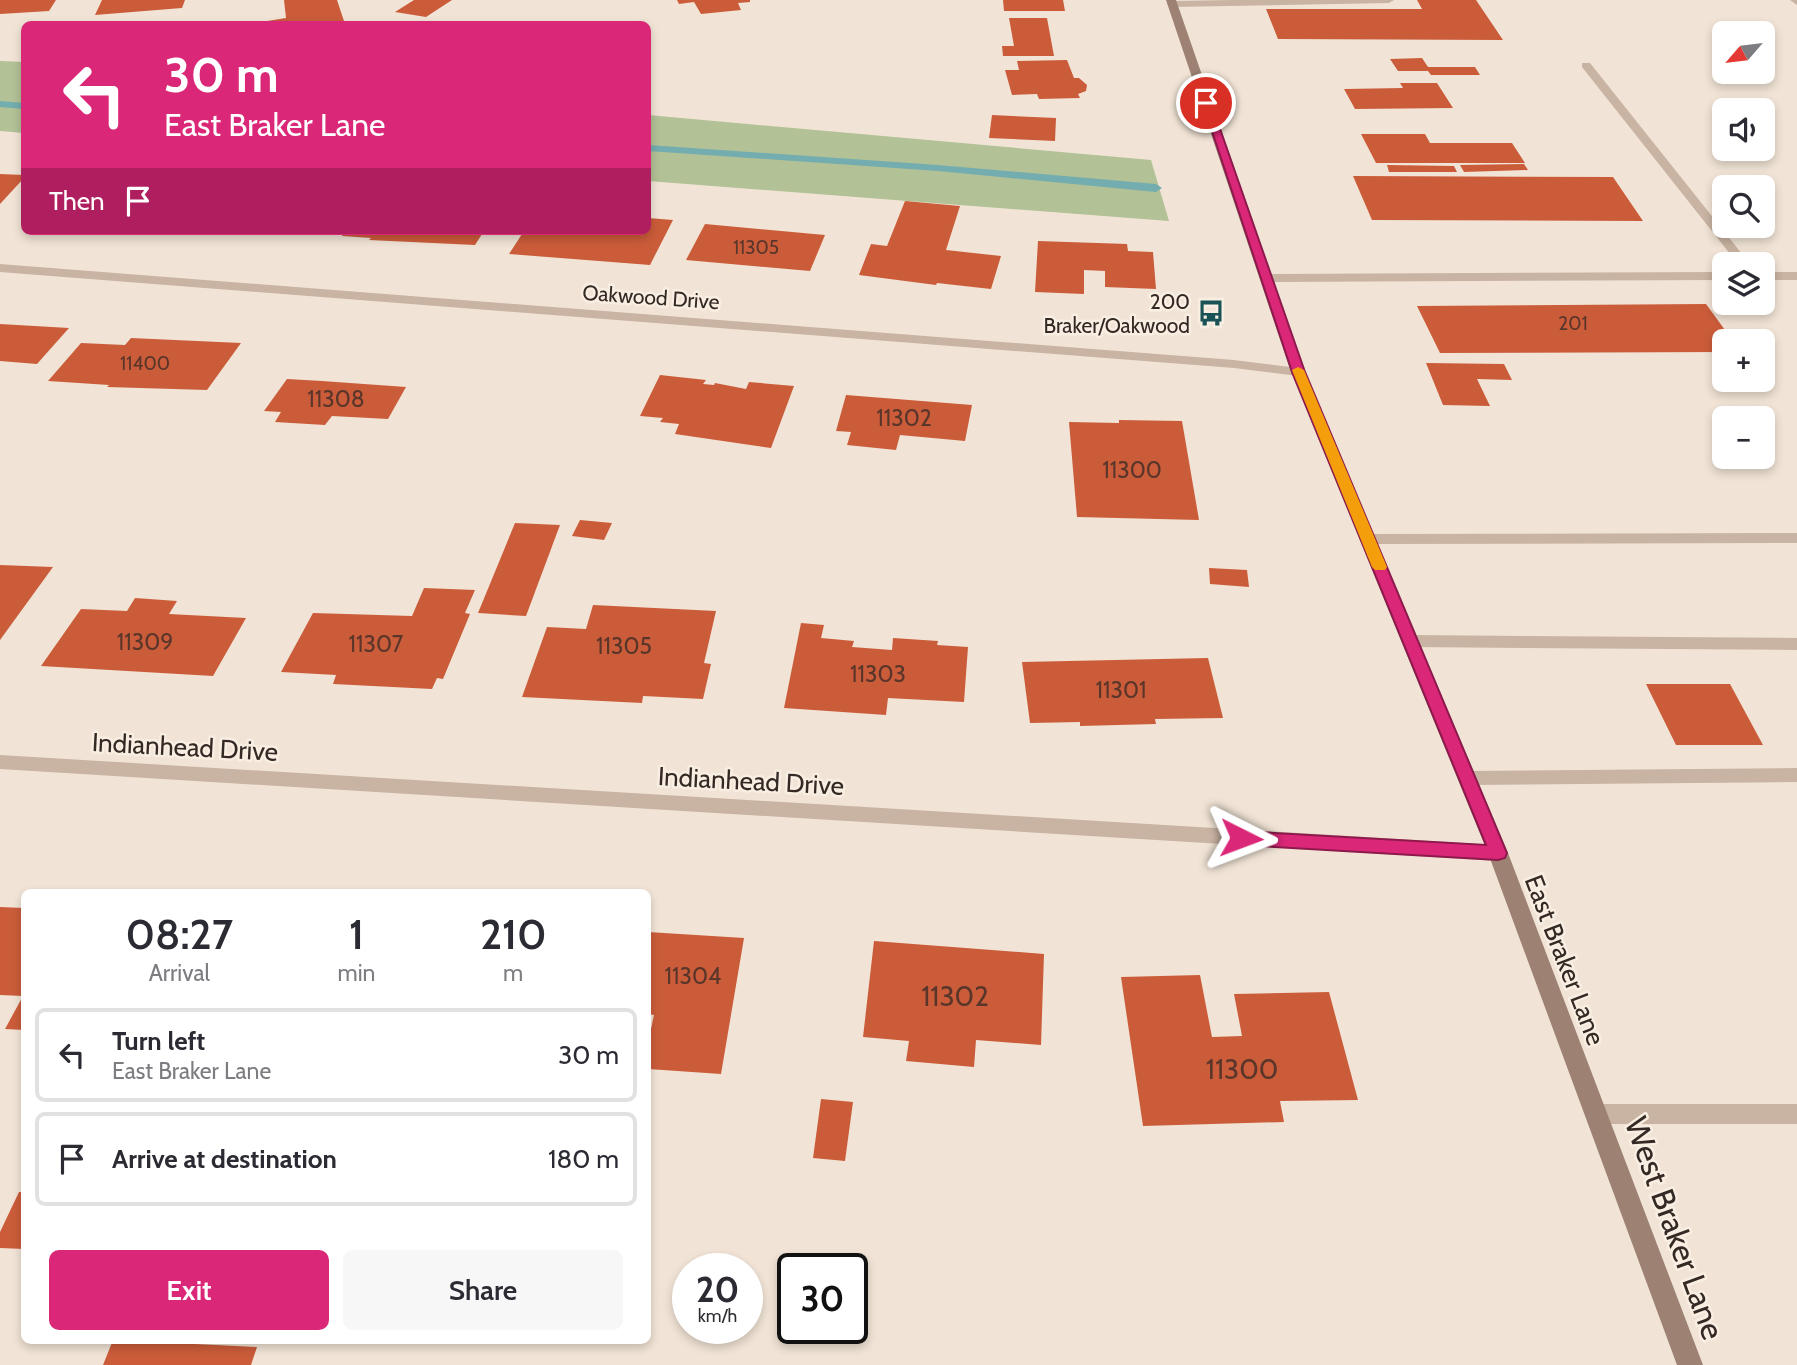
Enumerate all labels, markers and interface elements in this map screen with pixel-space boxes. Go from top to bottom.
north arrow [1712,21,1774,84]
map controls [1712,21,1775,469]
text: 30 m [164,45,279,104]
icon: left [49,49,140,140]
pin [1176,73,1236,133]
icon: arrive [1187,84,1225,122]
button: sound [1712,98,1775,161]
text: East Braker Lane [164,105,385,144]
button: search [1712,175,1775,238]
icon: arrive [119,182,157,220]
text: Then [49,185,105,217]
house number: 11305 [733,236,779,259]
button: layers [1712,252,1775,315]
street label: Oakwood Drive [582,280,721,314]
place label: 200 Braker/Oakwood [1043,289,1190,338]
bus stop icon: 200 Braker/Oakwood [1196,298,1226,328]
house number: 201 [1558,312,1588,335]
button: + [1712,329,1775,392]
house number: 11400 [120,352,170,375]
house number: 11308 [307,385,365,413]
house number: 11302 [876,404,932,432]
button: − [1712,406,1775,469]
house number: 11300 [1102,456,1162,484]
house number: 11309 [117,628,173,656]
house number: 11307 [349,630,404,658]
house number: 11305 [596,632,652,660]
house number: 11303 [850,660,906,688]
house number: 11301 [1096,676,1147,704]
street label: Indianhead Drive [91,726,279,768]
street label: Indianhead Drive [657,760,845,802]
position arrow [1204,801,1278,875]
street label: East Braker Lane [1518,870,1612,1050]
text: 08:27 [126,908,233,960]
text: 1 [349,908,364,960]
text: 210 [480,908,546,960]
text: Arrival [149,959,210,987]
text: min [338,959,375,987]
text: m [503,959,523,987]
house number: 11304 [665,962,721,990]
house number: 11302 [921,979,989,1013]
text: Turn left [112,1025,205,1057]
icon: left [53,1036,91,1074]
text: 30 m [558,1039,619,1071]
house number: 11300 [1206,1052,1278,1086]
text: East Braker Lane [112,1057,271,1085]
street label: West Braker Lane [1617,1111,1733,1345]
icon: arrive [53,1140,91,1178]
text: Arrive at destination [112,1143,337,1175]
text: 180 m [548,1143,619,1175]
button: Exit [49,1250,329,1330]
button: Share [343,1250,623,1330]
speed limit sign: 30 [777,1253,868,1344]
text: 20 [696,1268,739,1311]
text: km/h [698,1305,737,1327]

